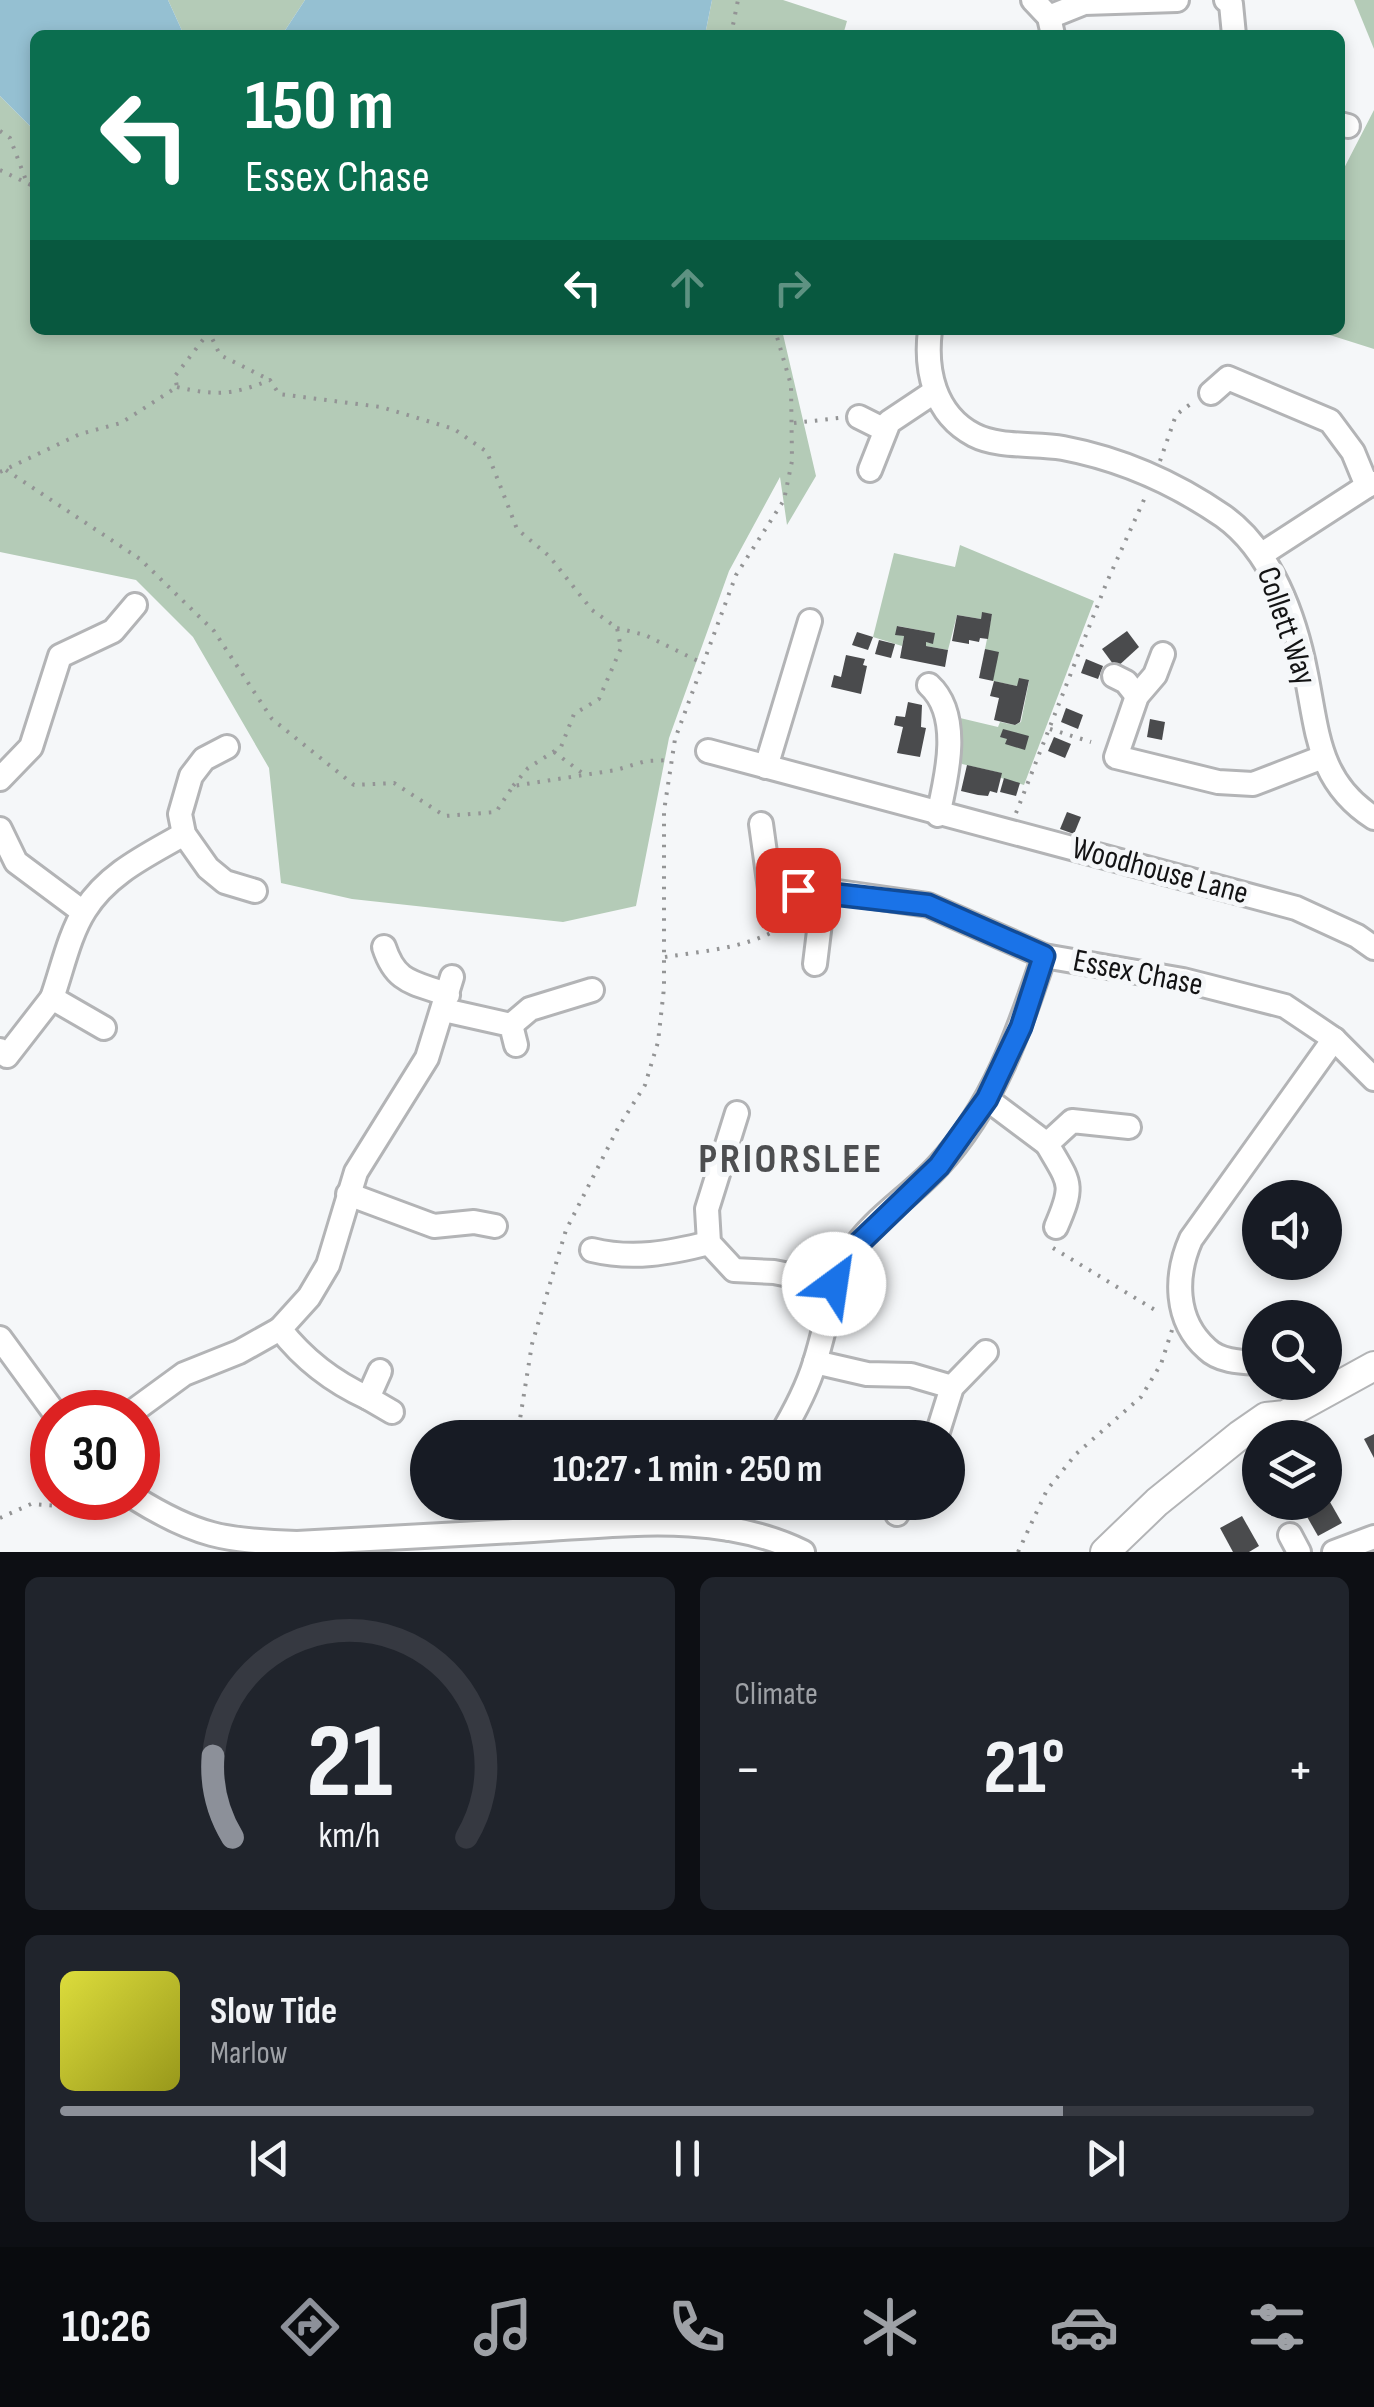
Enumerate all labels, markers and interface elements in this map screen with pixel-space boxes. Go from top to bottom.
text: 150 m [245,65,394,149]
icon: left [80,70,210,200]
text: Essex Chase [245,150,430,205]
icon: left [555,260,610,315]
icon: ahead [660,260,715,315]
icon: right [765,260,820,315]
street label: Collett Way [1248,562,1324,690]
street label: Woodhouse Lane [1068,829,1252,913]
pin [756,848,841,933]
icon: arrive [771,863,826,918]
street label: Essex Chase [1070,941,1206,1005]
district label: PRIORSLEE [698,1134,884,1185]
map controls [1242,1180,1342,1520]
button: sound [1242,1180,1342,1280]
position arrow [782,1232,886,1336]
button: search [1242,1300,1342,1400]
speed limit sign: 30 [30,1390,160,1520]
button: layers [1242,1420,1342,1520]
text: 10:27 · 1 min · 250 m [553,1447,822,1492]
text: Climate [735,1675,818,1714]
text: 21 [307,1701,393,1826]
text: 21° [984,1724,1065,1815]
text: − [735,1737,761,1804]
text: + [1287,1737,1314,1804]
text: km/h [319,1815,381,1858]
text: Slow Tide [210,1989,337,2034]
text: Marlow [210,2034,288,2073]
icon: previous [242,2131,297,2186]
icon: pause [660,2131,715,2186]
icon: next [1078,2131,1133,2186]
icon: directions [275,2292,345,2362]
icon: music [468,2292,538,2362]
icon: phone [662,2292,732,2362]
icon: climate [855,2292,925,2362]
icon: car [1049,2292,1119,2362]
icon: filters [1242,2292,1312,2362]
text: 10:26 [62,2300,151,2355]

